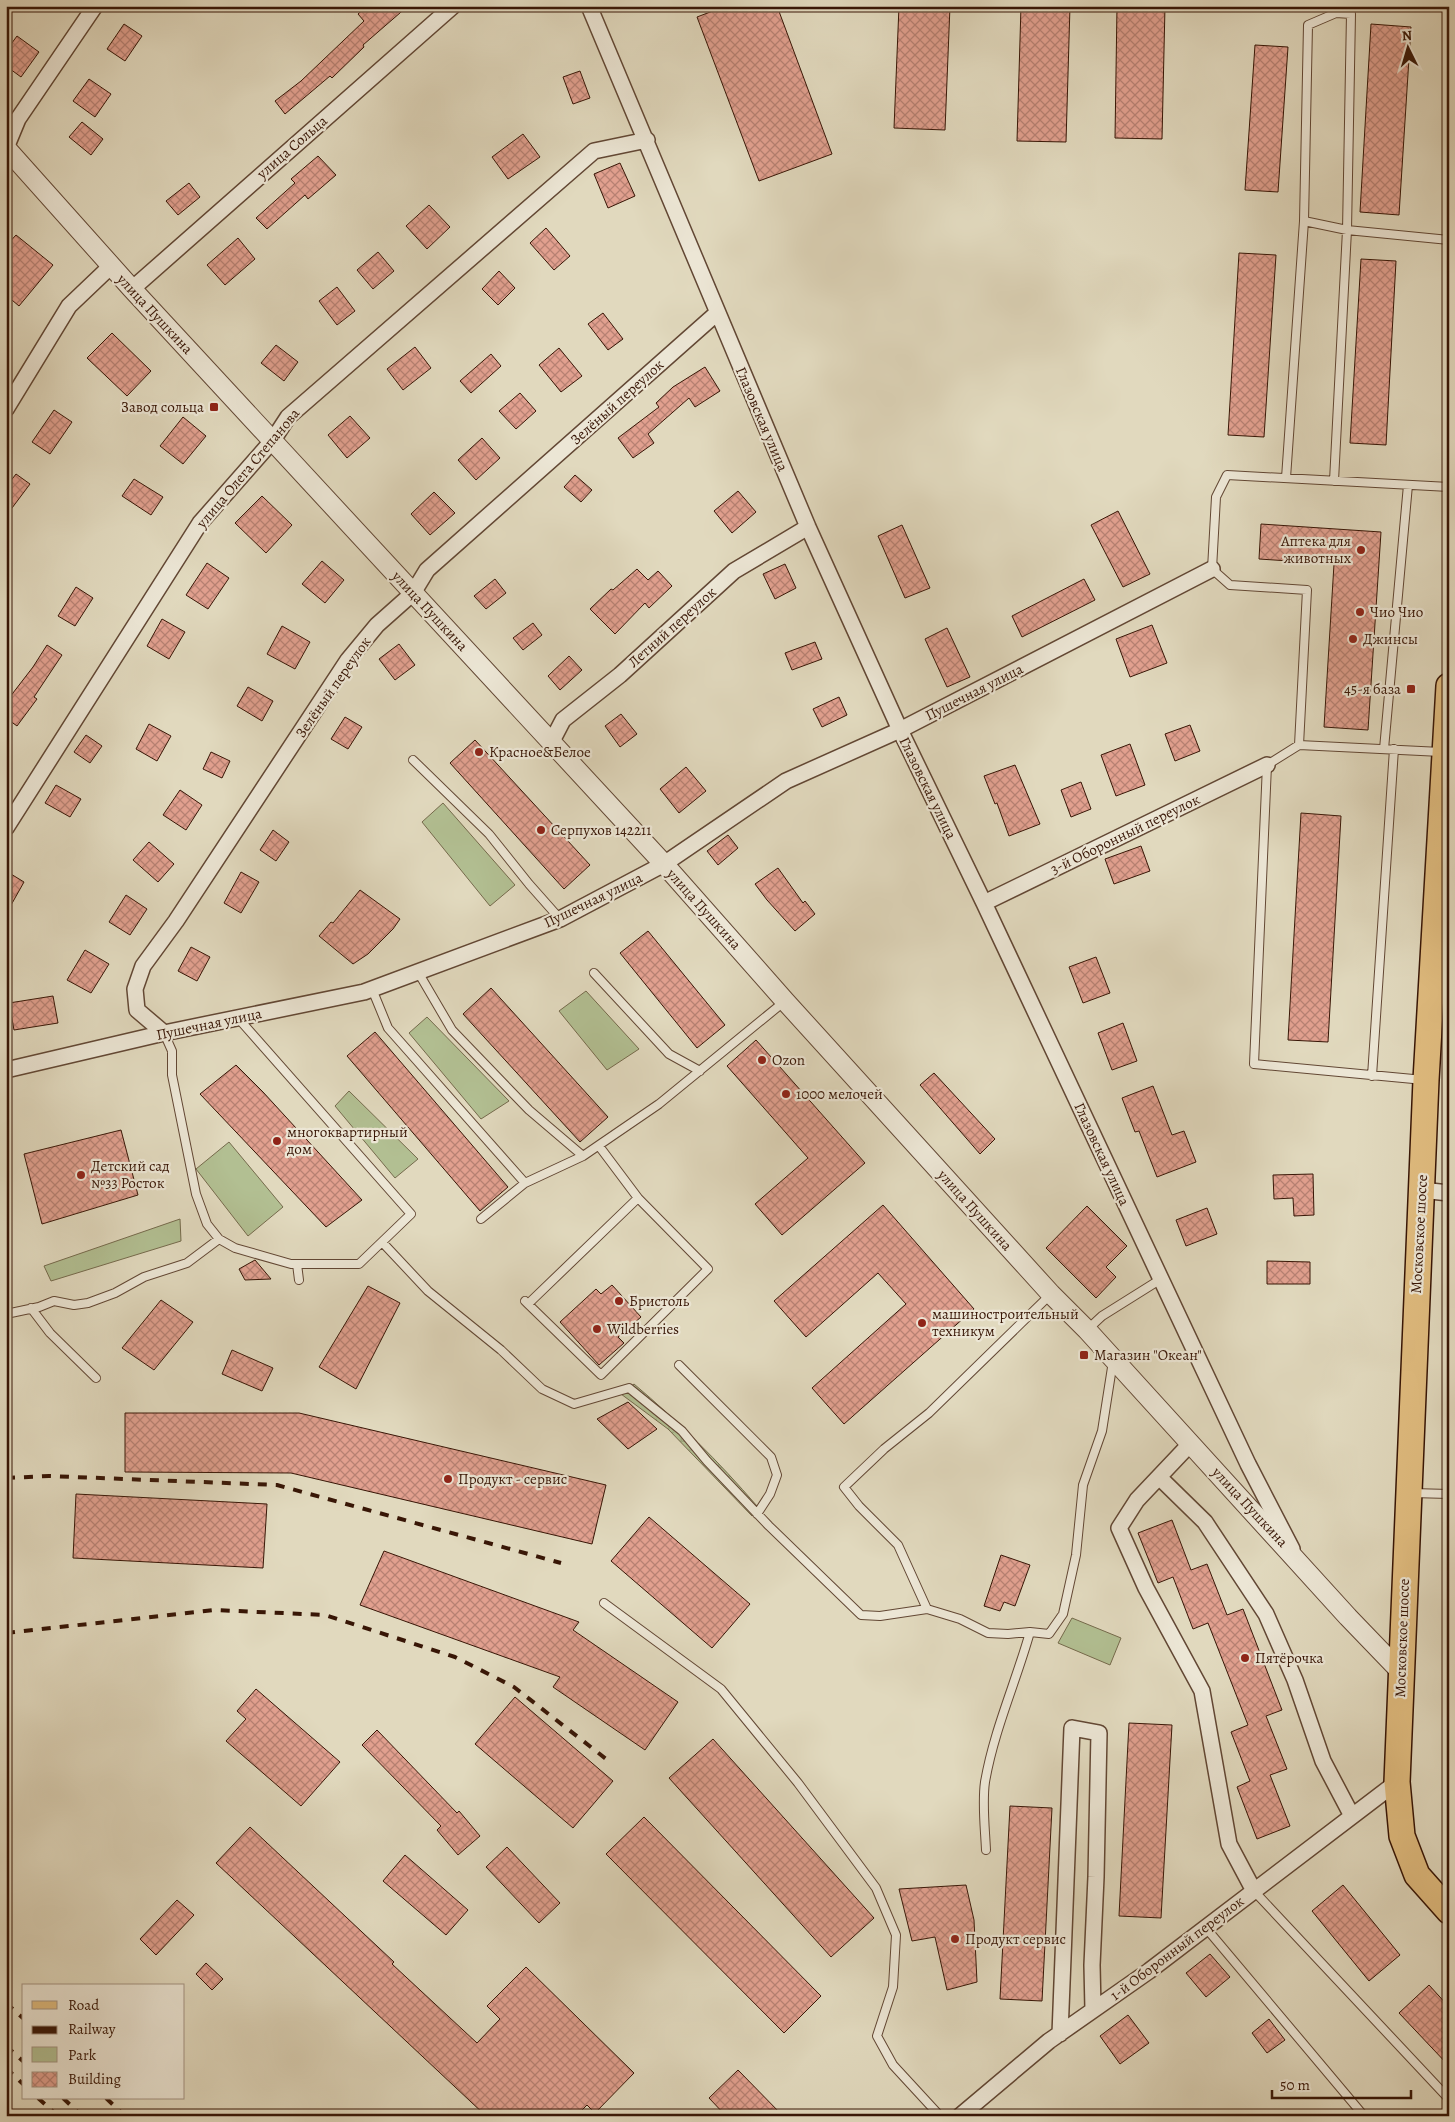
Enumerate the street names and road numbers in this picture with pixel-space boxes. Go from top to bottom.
street label: улица Сольца [252,111,332,184]
street label: улица Пушкина [112,269,197,358]
street label: Зелёный переулок [566,355,668,449]
street label: Глазовская улица [731,364,793,474]
street label: улица Олега Степанова [191,404,304,533]
street label: улица Пушкина [387,566,472,655]
street label: Летний переулок [624,582,720,672]
street label: Зелёный переулок [291,632,375,742]
street label: Пушечная улица [922,659,1026,725]
street label: Глазовская улица [895,733,961,843]
street label: 3-й Оборонный переулок [1047,789,1203,879]
street label: улица Пушкина [662,863,746,954]
street label: Пушечная улица [540,867,646,933]
street label: Пушечная улица [154,1003,264,1045]
street label: Глазовская улица [1069,1099,1135,1209]
street label: улица Пушкина [933,1164,1017,1255]
street label: Московское шоссе [1406,1174,1432,1294]
street label: улица Пушкина [1207,1462,1292,1551]
street label: Московское шоссе [1390,1578,1414,1698]
street label: 1-й Оборонный переулок [1106,1891,1248,2005]

